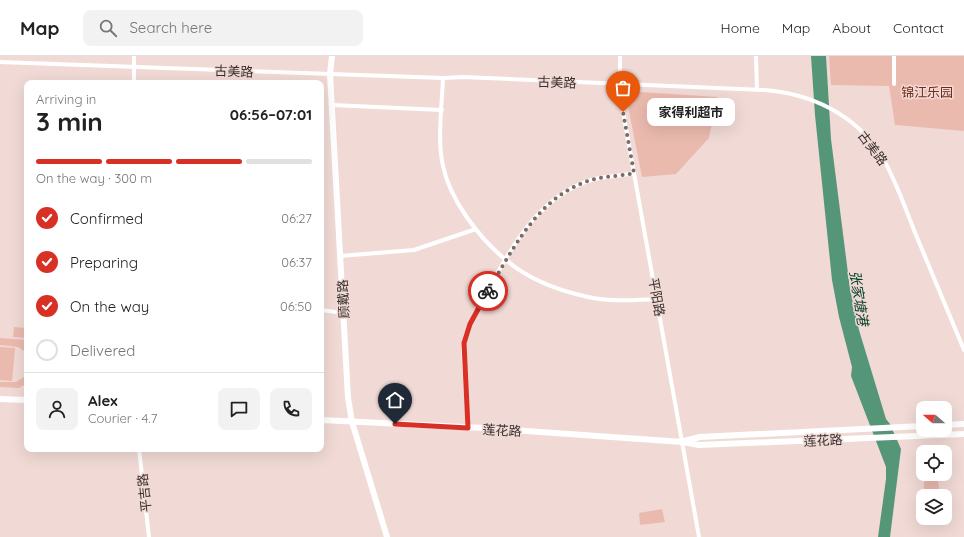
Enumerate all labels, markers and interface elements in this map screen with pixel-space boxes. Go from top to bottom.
search box [83,10,363,46]
text: Map [20,16,59,40]
icon: search [97,17,119,39]
text: Search here [129,18,212,37]
text: Home [721,19,760,37]
text: Map [782,19,810,37]
text: About [832,19,871,37]
text: Contact [893,19,944,37]
street label: 古美路 [214,62,254,80]
pin [606,71,640,112]
street label: 古美路 [537,73,577,91]
icon: bag [612,77,634,99]
park label: 锦江乐园 [901,84,953,100]
text: Arriving in [36,91,96,107]
callout: 家得利超市 [647,98,735,126]
text: 家得利超市 [658,104,724,120]
text: 3 min [36,105,103,138]
text: 06:56–07:01 [230,105,312,124]
street label: 古美路 [855,128,891,168]
text: On the way · 300 m [36,170,152,186]
icon: check [36,207,58,229]
text: Confirmed [70,209,143,228]
text: 06:27 [281,210,312,226]
icon: check [36,251,58,273]
text: Preparing [70,253,138,272]
text: 06:37 [281,254,312,270]
water label: 张家塘港 [846,269,873,329]
courier [468,271,508,311]
street label: 平阳路 [646,276,668,318]
street label: 顾戴路 [334,279,352,319]
icon: bike [477,280,499,302]
icon: check [36,295,58,317]
text: On the way [70,297,149,316]
text: 06:50 [280,298,312,314]
text: Delivered [70,341,135,360]
pin [378,383,412,424]
button: person [36,388,78,430]
button: chat [218,388,260,430]
button: phone [270,388,312,430]
icon: home [384,389,406,411]
text: Alex [88,391,118,410]
north arrow [916,401,952,437]
map controls [916,401,952,525]
text: Courier · 4.7 [88,410,157,426]
street label: 莲花路 [482,421,522,439]
street label: 莲花路 [803,431,843,449]
button: locate [916,445,952,481]
street label: 平吉路 [134,473,154,513]
button: layers [916,489,952,525]

